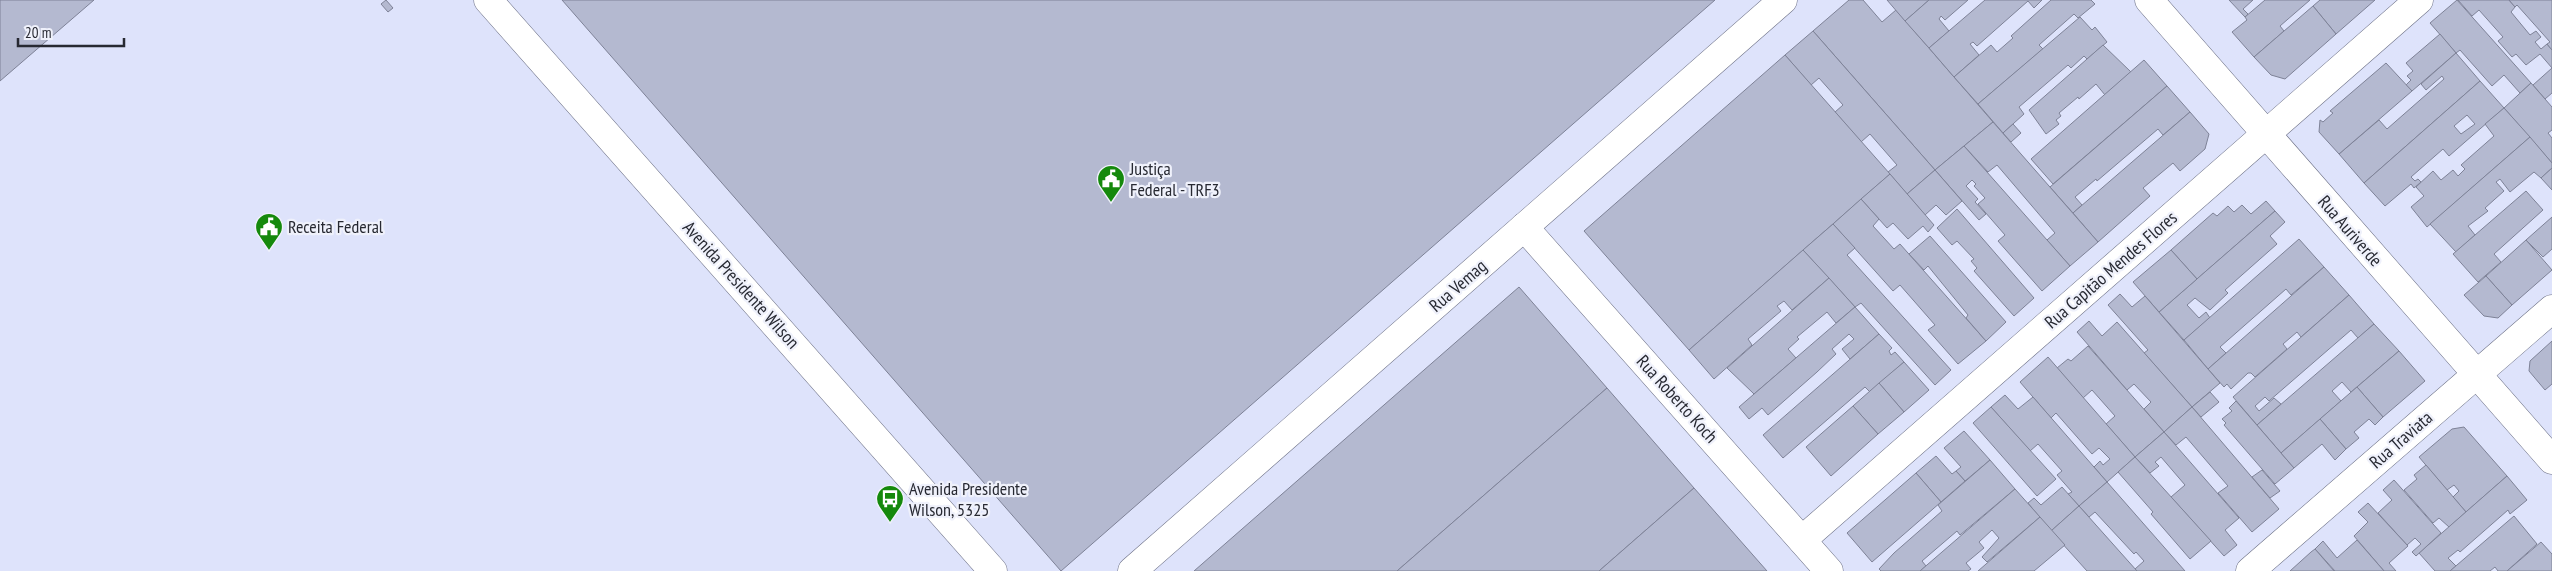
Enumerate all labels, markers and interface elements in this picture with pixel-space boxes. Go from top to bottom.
scale bar [18,15,124,47]
text: 20 m [25,23,51,42]
place label: Justiça Federal - TRF3 [1129,157,1220,201]
public building icon: Justiça Federal - TRF3 [1096,164,1126,203]
street label: Rua Auriverde [2313,190,2388,271]
street label: Rua Capitão Mendes Flores [2040,206,2182,333]
public building icon: Receita Federal [254,212,284,251]
place label: Receita Federal [288,215,384,238]
street label: Avenida Presidente Wilson [678,216,805,353]
street label: Rua Vemag [1424,254,1491,317]
street label: Rua Roberto Koch [1632,350,1723,447]
street label: Rua Traviata [2364,406,2437,473]
place label: Avenida Presidente Wilson, 5325 [909,477,1027,521]
bus stop icon: Avenida Presidente Wilson, 5325 [875,484,905,523]

